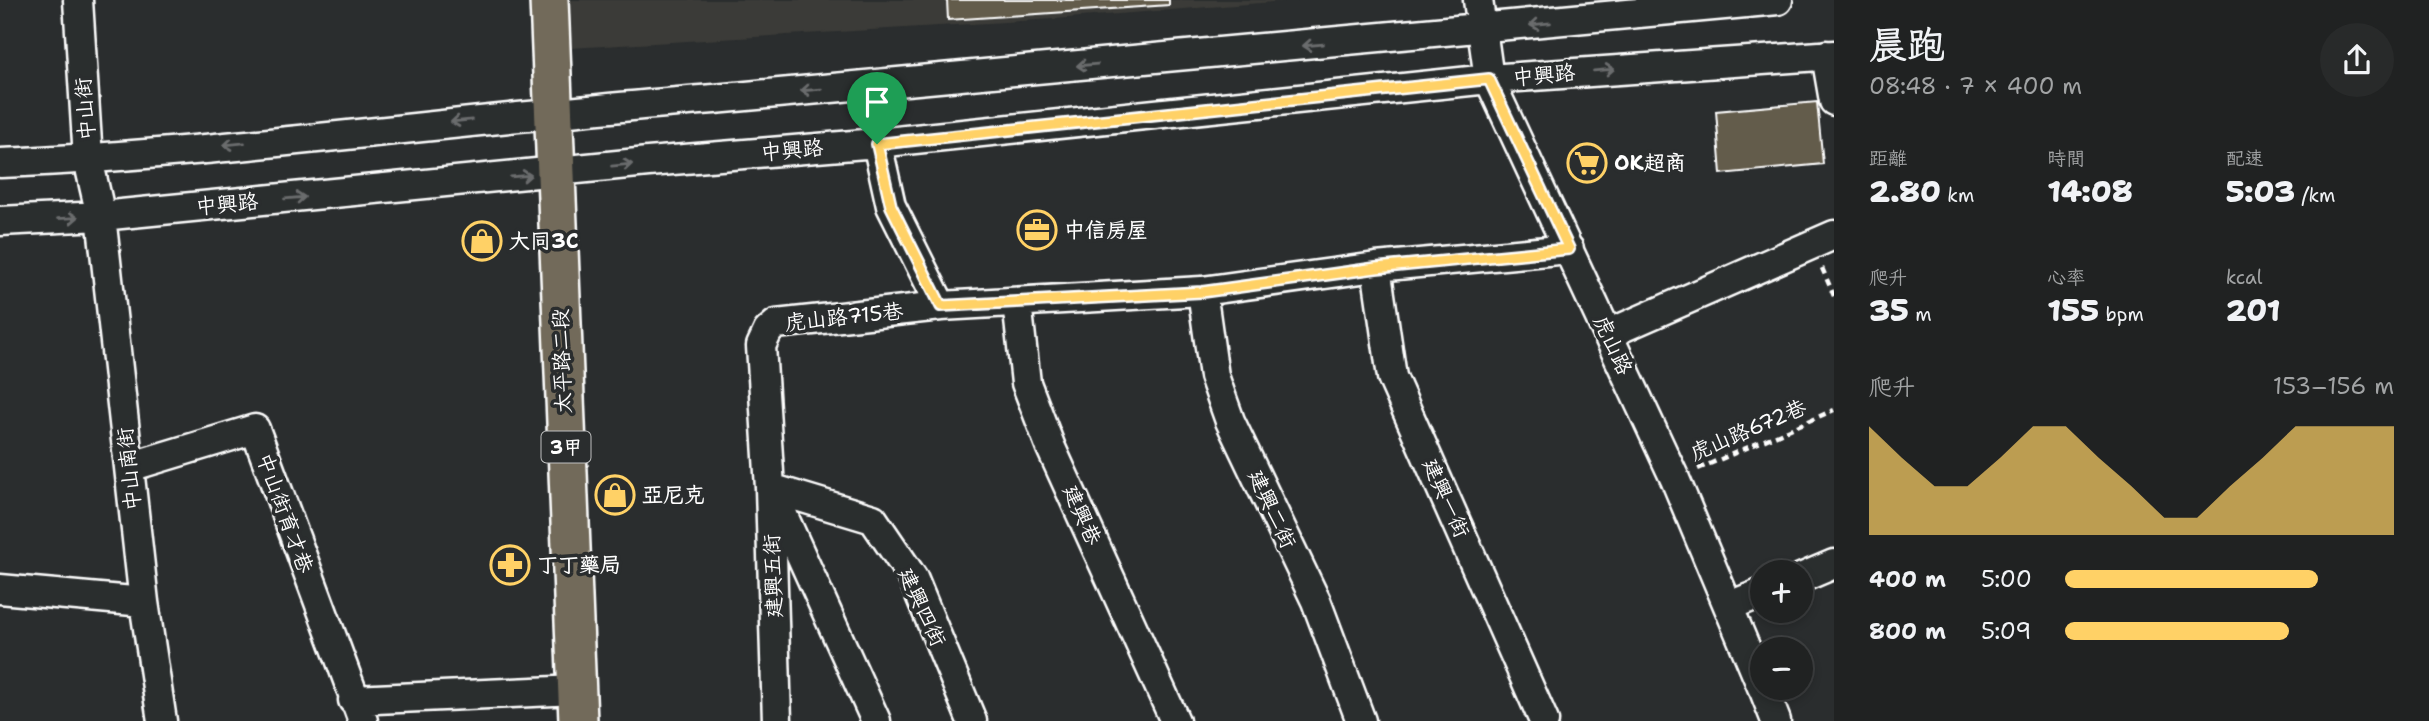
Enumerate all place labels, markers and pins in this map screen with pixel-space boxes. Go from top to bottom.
pin [847,72,907,144]
supermarket icon: OK超商 [1566,142,1608,184]
place label: OK超商 [1614,149,1686,177]
office icon: 中信房屋 [1016,209,1058,251]
place label: 中信房屋 [1064,216,1148,244]
shop icon: 大同3C [461,220,503,262]
place label: 大同3C [509,227,579,255]
shop icon: 亞尼克 [594,474,636,516]
place label: 亞尼克 [642,481,705,509]
pharmacy icon: 丁丁藥局 [489,544,531,586]
place label: 丁丁藥局 [537,551,621,579]

